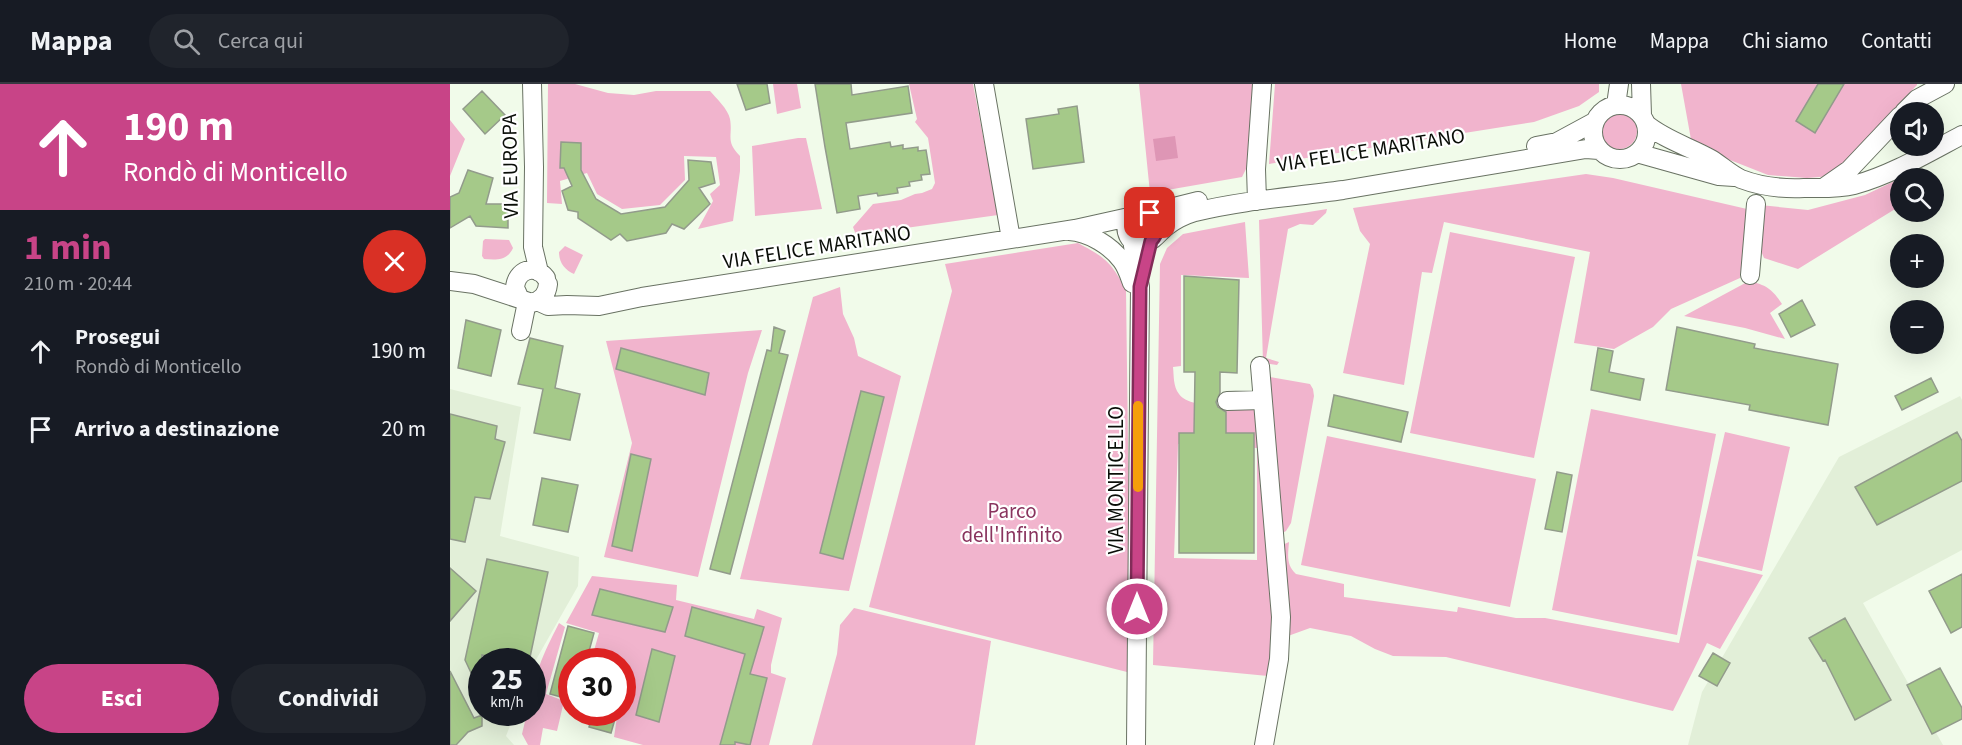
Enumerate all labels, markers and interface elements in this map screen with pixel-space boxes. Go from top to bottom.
search box [149,14,569,68]
text: Mappa [30,21,113,61]
icon: search [170,25,203,58]
text: Cerca qui [218,25,303,57]
text: Home [1564,26,1617,56]
text: Mappa [1650,26,1709,56]
text: Chi siamo [1742,26,1828,56]
text: Contatti [1861,26,1932,56]
text: 190 m [123,97,234,157]
map controls [1890,102,1944,354]
button: sound [1890,102,1944,156]
icon: ahead [24,108,102,186]
street label: VIA EUROPA [494,113,526,219]
street label: VIA FELICE MARITANO [1275,120,1467,180]
text: Rondò di Monticello [123,153,348,192]
button: search [1890,168,1944,222]
pin [1124,187,1175,238]
icon: arrive [1133,196,1166,229]
street label: VIA FELICE MARITANO [721,217,913,277]
text: 1 min [24,222,112,273]
button: close [363,230,426,293]
button: + [1890,234,1944,288]
text: 210 m · 20:44 [24,270,132,298]
button: − [1890,300,1944,354]
text: Prosegui [75,321,160,353]
icon: ahead [24,335,57,368]
text: 190 m [371,335,426,367]
text: Rondò di Monticello [75,353,242,381]
street label: VIA MONTICELLO [1101,406,1131,554]
icon: arrive [24,413,57,446]
text: Arrivo a destinazione [75,413,280,445]
text: 20 m [381,413,426,445]
park label: Parco dell'Infinito [961,496,1063,550]
position arrow [1105,577,1169,641]
speed limit sign: 30 [558,648,636,726]
text: 25 [491,658,523,701]
button: Esci [24,664,219,733]
button: Condividi [231,664,426,733]
text: km/h [490,692,524,713]

